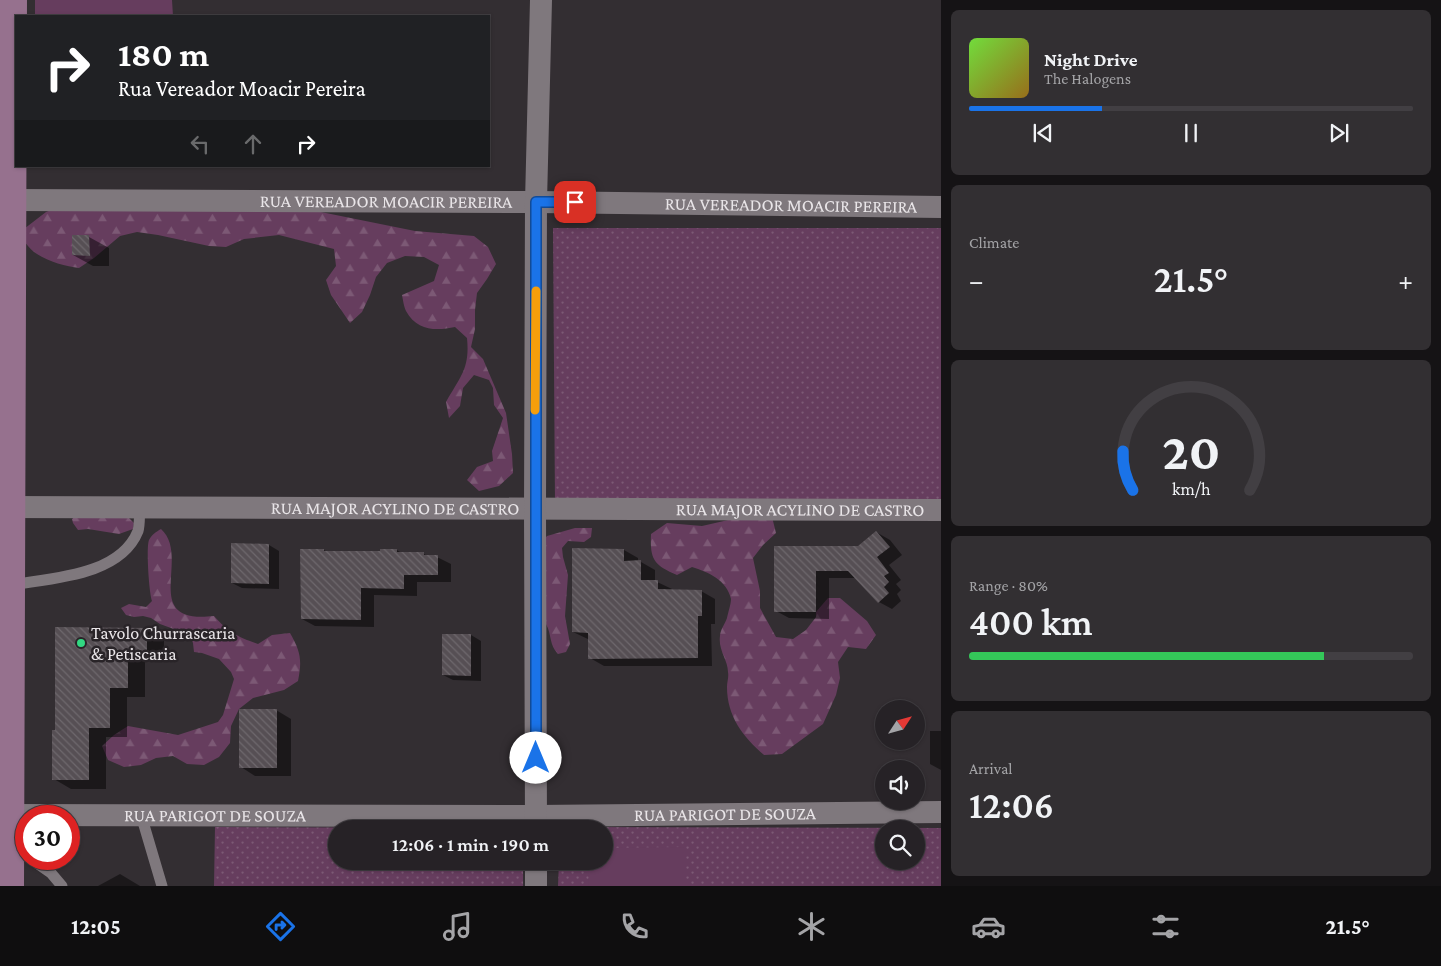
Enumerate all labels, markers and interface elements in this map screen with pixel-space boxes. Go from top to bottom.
icon: right [35,35,100,100]
text: 180 m [118,35,209,74]
text: Night Drive [1044,49,1137,70]
text: The Halogens [1044,70,1131,87]
text: Rua Vereador Moacir Pereira [118,76,366,101]
icon: previous [1029,119,1057,147]
icon: pause [1177,119,1205,147]
icon: next [1325,119,1353,147]
icon: left [186,130,214,158]
icon: ahead [239,130,267,158]
icon: right [292,130,320,158]
pin [554,181,596,223]
icon: arrive [561,188,589,216]
street label: RUA VEREADOR MOACIR PEREIRA [260,191,513,212]
street label: RUA VEREADOR MOACIR PEREIRA [665,194,918,217]
text: Climate [969,234,1019,251]
text: 21.5° [1154,258,1228,300]
text: − [969,265,984,296]
text: + [1398,265,1413,296]
text: 20 [1162,422,1220,480]
text: km/h [1172,479,1211,499]
street label: RUA MAJOR ACYLINO DE CASTRO [271,498,519,519]
street label: RUA MAJOR ACYLINO DE CASTRO [676,499,924,520]
text: Range · 80% [969,577,1048,594]
text: 400 km [969,601,1093,643]
place label: Tavolo Churrascaria & Petiscaria [91,623,235,664]
marker: Tavolo Churrascaria & Petiscaria [75,637,87,649]
north arrow [875,700,925,750]
map controls [875,700,925,870]
position arrow [509,731,561,783]
button: sound [875,760,925,810]
text: Arrival [969,760,1013,777]
text: 12:06 [969,784,1054,826]
street label: RUA PARIGOT DE SOUZA [634,803,817,825]
speed limit sign: 30 [15,805,80,870]
street label: RUA PARIGOT DE SOUZA [124,805,307,826]
button: search [875,820,925,870]
text: 12:06 · 1 min · 190 m [392,834,549,855]
icon: directions [263,909,298,944]
icon: music [440,909,475,944]
icon: phone [617,909,652,944]
icon: climate [794,909,829,944]
icon: car [971,909,1006,944]
icon: filters [1148,909,1183,944]
text: 12:05 [71,914,121,939]
text: 21.5° [1325,914,1370,939]

